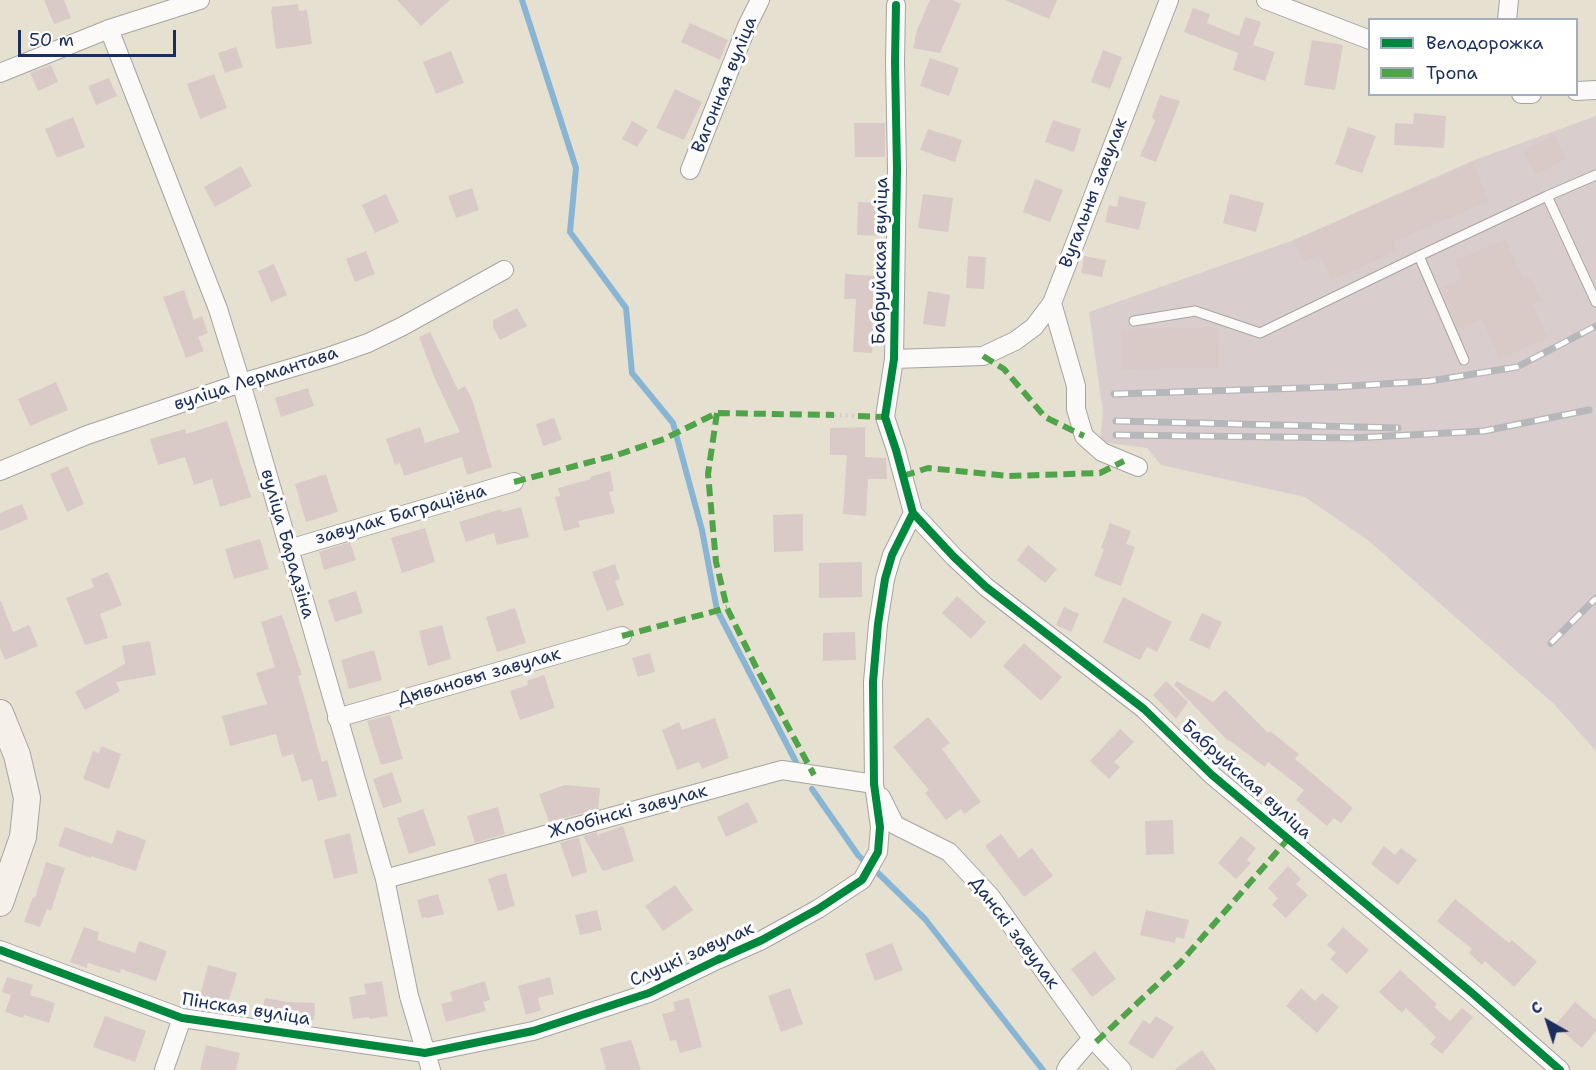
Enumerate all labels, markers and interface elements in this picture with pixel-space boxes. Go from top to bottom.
street label: Вагонная вуліца [688,14,762,156]
scale bar [21,18,178,56]
legend [1368,18,1578,96]
text: 50 m [29,28,74,52]
text: Велодорожка [1426,31,1544,55]
text: Тропа [1426,61,1478,85]
street label: Вугальны завулак [1055,115,1133,271]
street label: Бабруйская вуліца [869,177,893,345]
street label: вуліца Лермантава [171,342,341,416]
street label: вуліца Барадзіна [255,467,319,621]
street label: завулак Баграціёна [313,480,489,550]
street label: Дывановы завулак [395,643,563,711]
street label: Бабруйская вуліца [1176,716,1316,844]
street label: Жлобінскі завулак [546,780,710,844]
street label: Данскі завулак [965,872,1063,994]
street label: Слуцкі завулак [627,918,757,992]
street label: Пінская вуліца [180,989,312,1031]
north arrow [1518,992,1578,1052]
text: С [1526,996,1547,1019]

